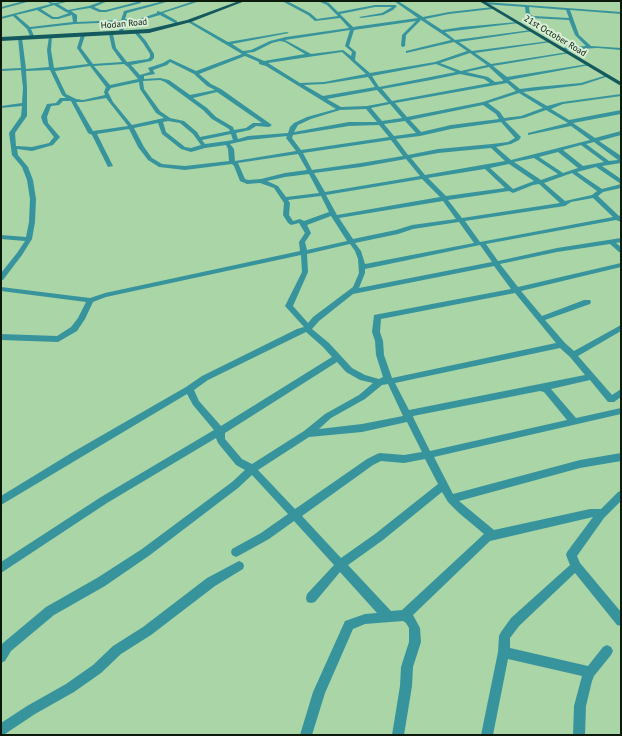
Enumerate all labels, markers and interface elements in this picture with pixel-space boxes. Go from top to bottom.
street label: 21st October Road [522,13,588,59]
street label: Hodan Road [100,17,148,31]

